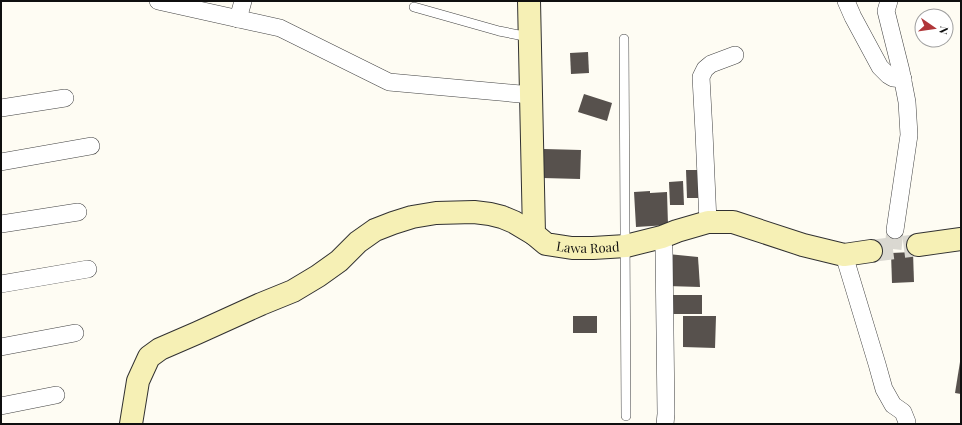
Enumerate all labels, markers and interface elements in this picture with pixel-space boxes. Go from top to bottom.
north arrow [914,8,954,48]
text: N [936,25,952,36]
street label: Lawa Road [555,237,620,256]

